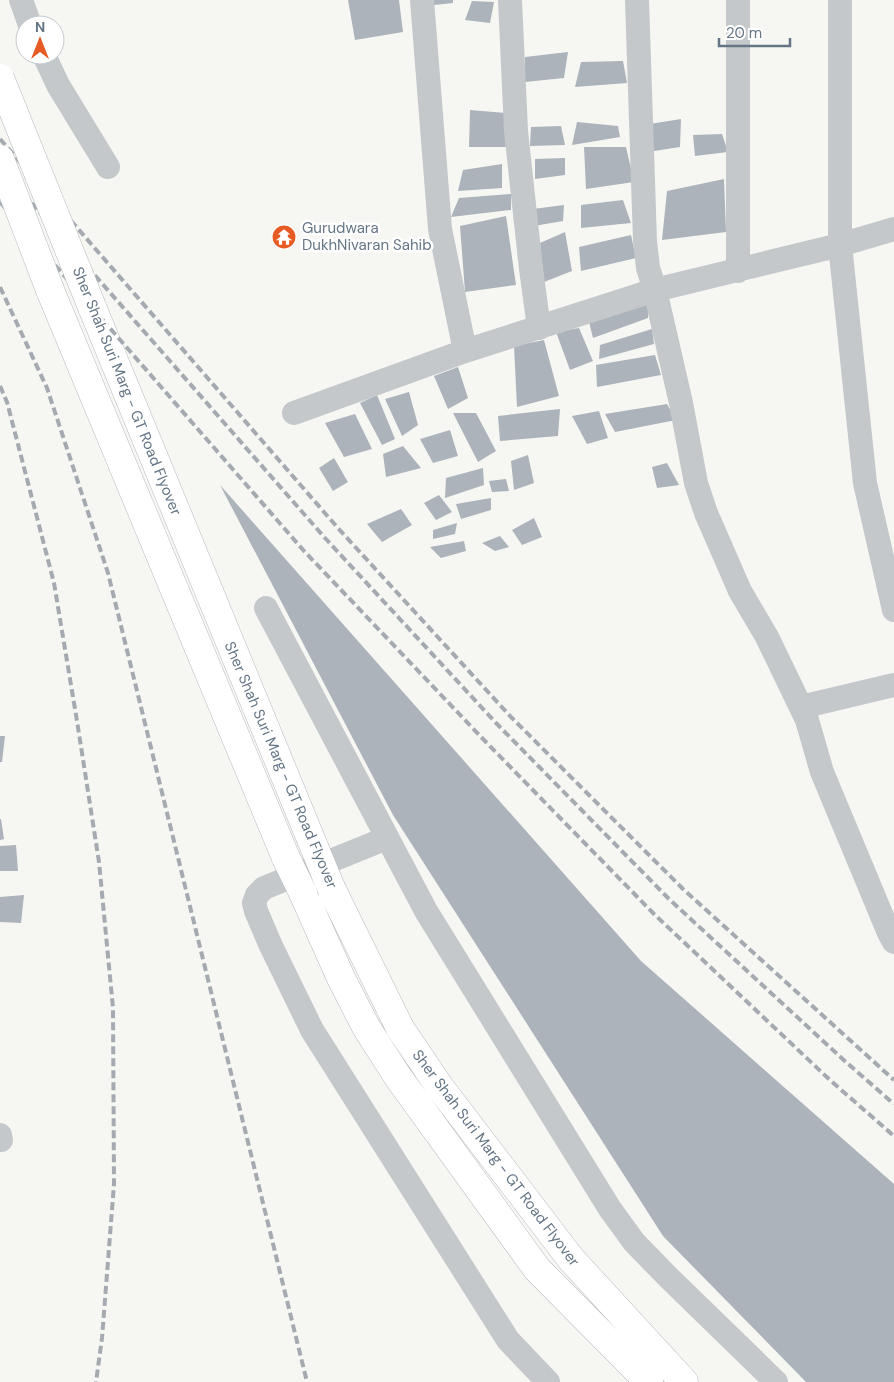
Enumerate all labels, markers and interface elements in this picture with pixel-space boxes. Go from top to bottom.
north arrow [15,15,65,65]
scale bar [719,15,790,47]
text: N [35,18,45,36]
text: 20 m [726,23,762,43]
place label: Gurudwara DukhNivaran Sahib [302,218,432,255]
temple icon: Gurudwara DukhNivaran Sahib [271,224,297,250]
street label: Sher Shah Suri Marg - GT Road Flyover [68,264,186,519]
street label: Sher Shah Suri Marg - GT Road Flyover [220,639,342,892]
street label: Sher Shah Suri Marg - GT Road Flyover [408,1046,584,1271]

